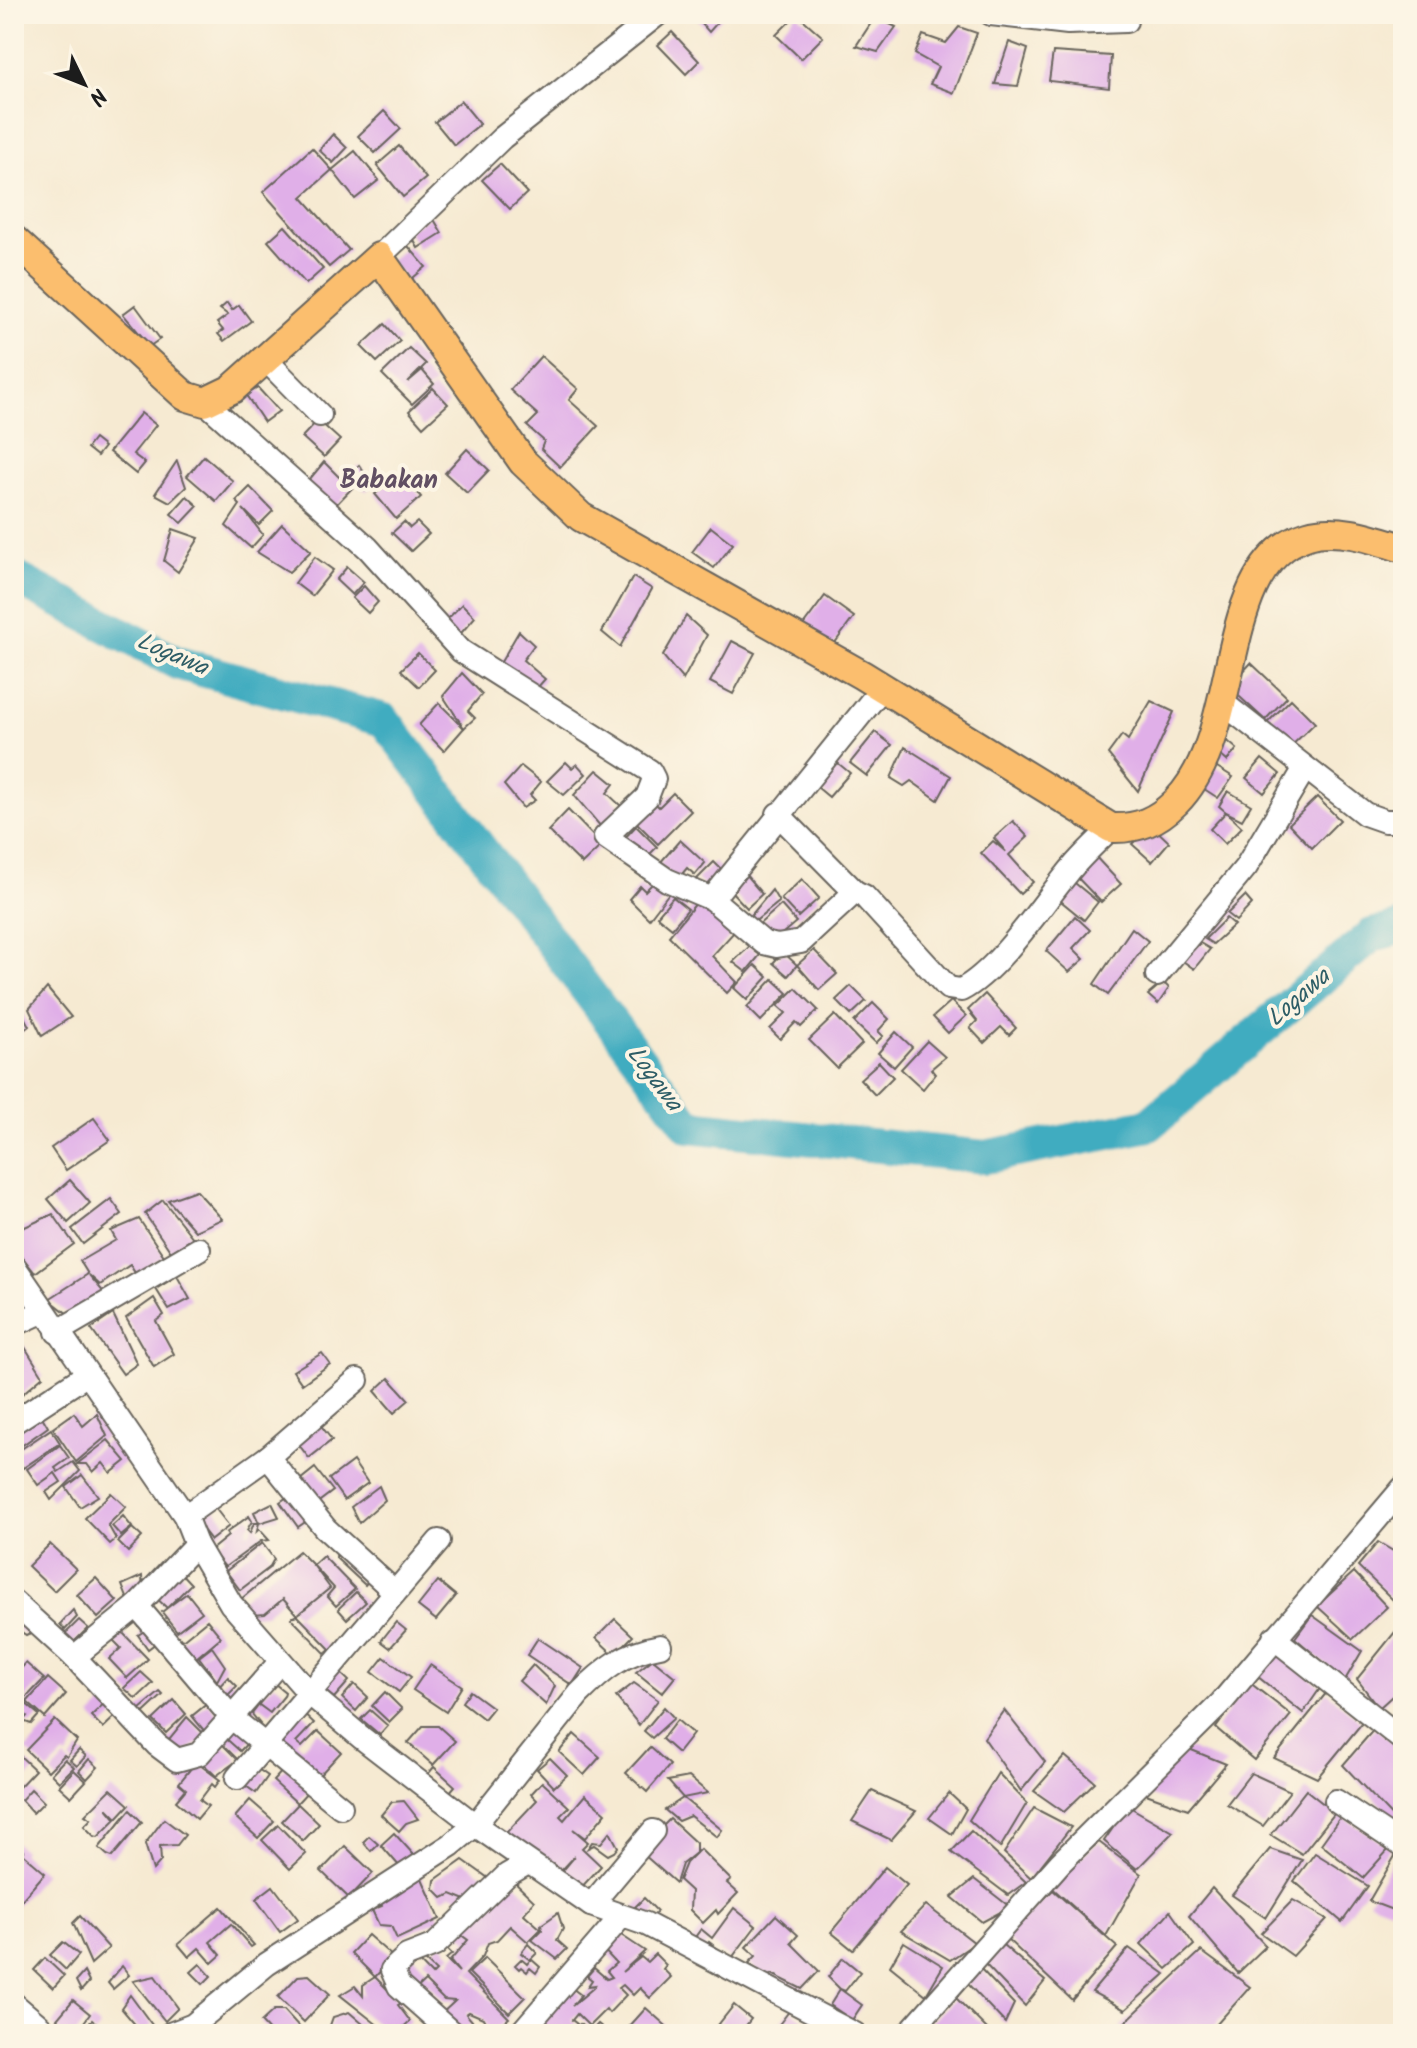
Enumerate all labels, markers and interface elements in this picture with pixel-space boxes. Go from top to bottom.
north arrow [44,44,124,124]
text: N [79,79,114,113]
district label: Babakan [340,460,438,502]
water label: Logawa [130,623,215,688]
water label: Logawa [1258,958,1341,1037]
water label: Logawa [616,1038,693,1122]

